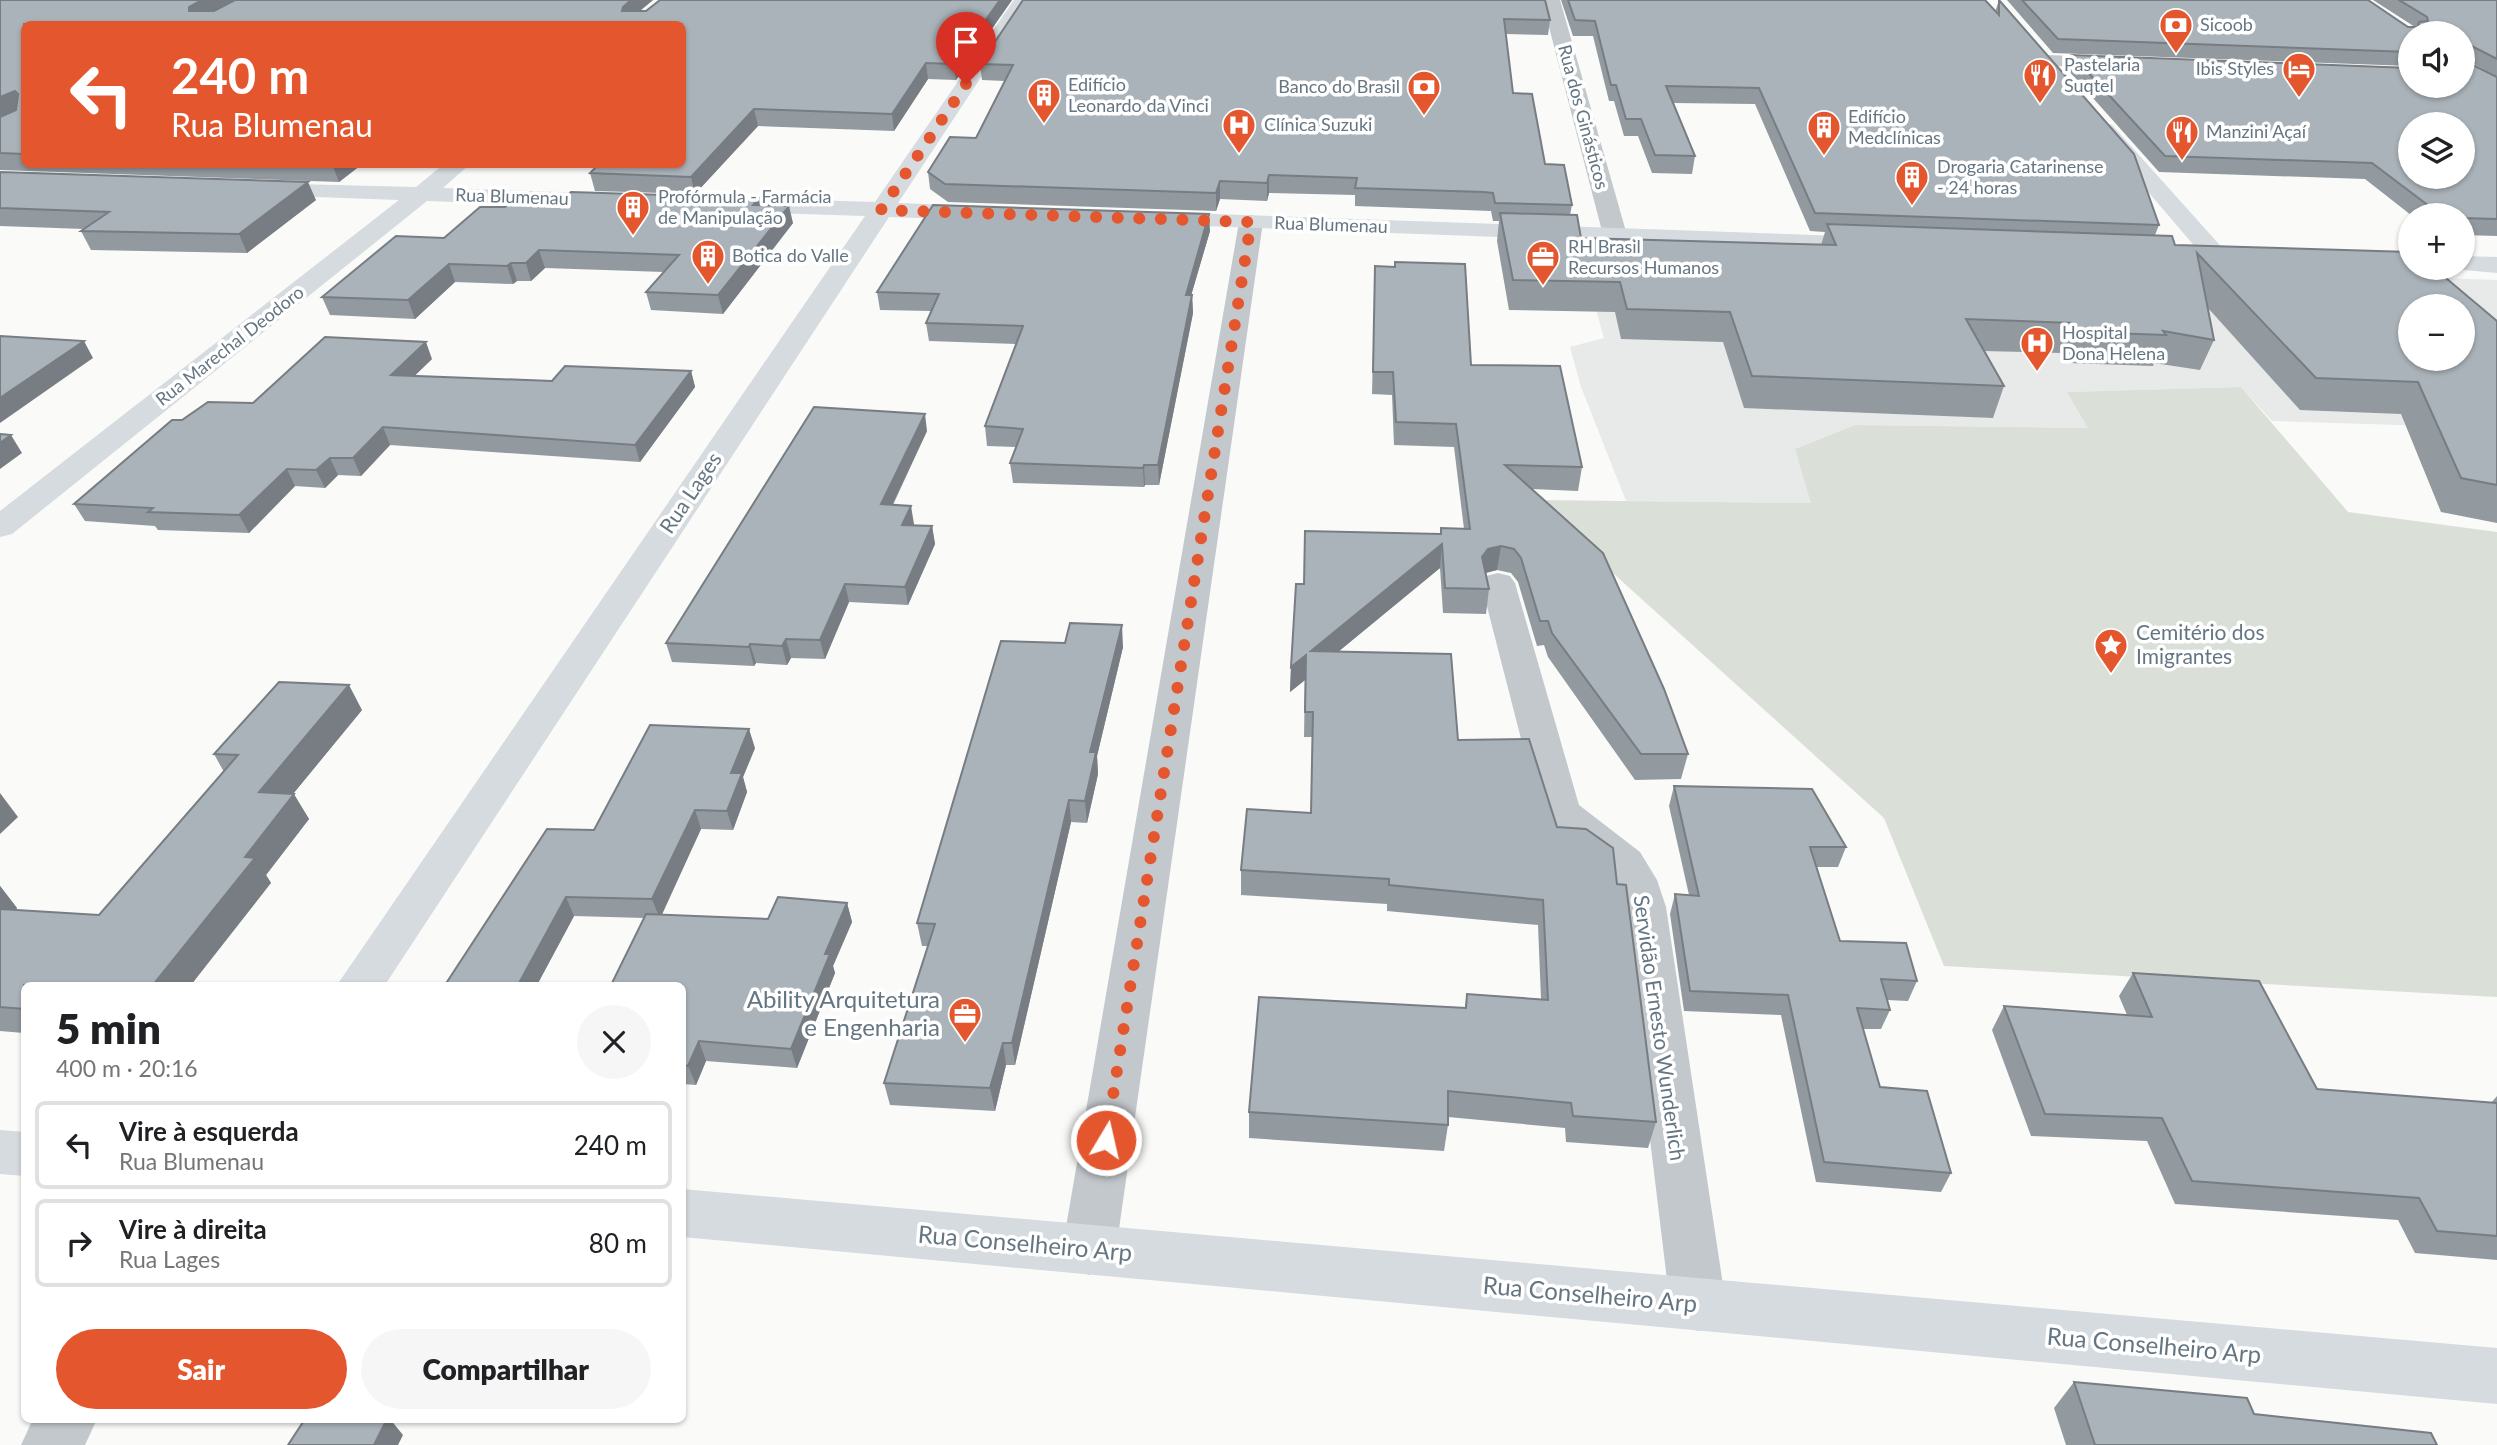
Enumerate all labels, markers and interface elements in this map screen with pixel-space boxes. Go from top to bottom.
bank icon: Sicoob [2157,6,2195,55]
pin [936,12.0,996,84]
place label: Sicoob [2200,13,2253,35]
map controls [2398,21,2475,371]
button: sound [2398,21,2475,98]
icon: arrive [947,23,985,61]
street label: Rua dos Ginásticos [1554,42,1614,192]
text: 240 m [171,46,309,104]
icon: left [56,49,147,140]
hotel icon: Ibis Styles [2280,50,2318,99]
place label: Pastelaria Suqtel [2064,53,2140,96]
restaurant icon: Pastelaria Suqtel [2021,56,2059,105]
place label: Ibis Styles [2196,57,2274,79]
bank icon: Banco do Brasil [1405,68,1443,117]
place label: Edifício Leonardo da Vinci [1068,73,1209,116]
place label: Banco do Brasil [1278,75,1400,97]
building icon: Edifício Leonardo da Vinci [1025,76,1063,125]
text: Rua Blumenau [171,105,373,144]
place label: Edifício Medclínicas [1848,105,1941,148]
hospital icon: Clínica Suzuki [1220,106,1258,155]
building icon: Edifício Medclínicas [1805,108,1843,157]
button: layers [2398,112,2475,189]
place label: Clínica Suzuki [1264,113,1372,135]
restaurant icon: Manzini Açaí [2163,113,2201,162]
place label: Manzini Açaí [2206,120,2307,142]
place label: Drogaria Catarinense - 24 horas [1937,155,2104,198]
building icon: Drogaria Catarinense - 24 horas [1893,158,1931,207]
street label: Rua Blumenau [455,183,569,209]
place label: Profórmula - Farmácia de Manipulação [658,185,832,228]
building icon: Profórmula - Farmácia de Manipulação [614,188,652,237]
button: + [2398,203,2475,280]
street label: Rua Blumenau [1274,211,1388,237]
place label: RH Brasil Recursos Humanos [1568,235,1719,278]
building icon: Botica do Valle [689,237,727,286]
office icon: RH Brasil Recursos Humanos [1524,238,1562,287]
place label: Botica do Valle [732,244,849,266]
street label: Rua Marechal Deodoro [151,281,308,410]
button: − [2398,294,2475,371]
place label: Hospital Dona Helena [2062,321,2165,364]
hospital icon: Hospital Dona Helena [2018,324,2056,373]
street label: Rua Lages [654,447,726,537]
place label: Cemitério dos Imigrantes [2136,619,2265,668]
place icon: Cemitério dos Imigrantes [2092,626,2130,675]
street label: Servidão Ernesto Wunderlich [1629,893,1692,1162]
place label: Ability Arquitetura e Engenharia [747,984,940,1041]
office icon: Ability Arquitetura e Engenharia [946,995,984,1044]
text: 5 min [56,1003,161,1053]
button: close [577,1005,651,1079]
text: 400 m · 20:16 [56,1054,198,1082]
position arrow [1069,1103,1143,1177]
text: Vire à esquerda [119,1115,299,1147]
icon: left [60,1126,98,1164]
text: 240 m [574,1129,647,1161]
text: Rua Blumenau [119,1147,264,1175]
text: Vire à direita [119,1213,267,1245]
street label: Rua Conselheiro Arp [917,1219,1133,1266]
icon: right [60,1224,98,1262]
text: 80 m [589,1227,647,1259]
text: Rua Lages [119,1245,220,1273]
street label: Rua Conselheiro Arp [1482,1270,1698,1317]
street label: Rua Conselheiro Arp [2046,1321,2262,1368]
button: Sair [56,1329,347,1409]
button: Compartilhar [361,1329,651,1409]

